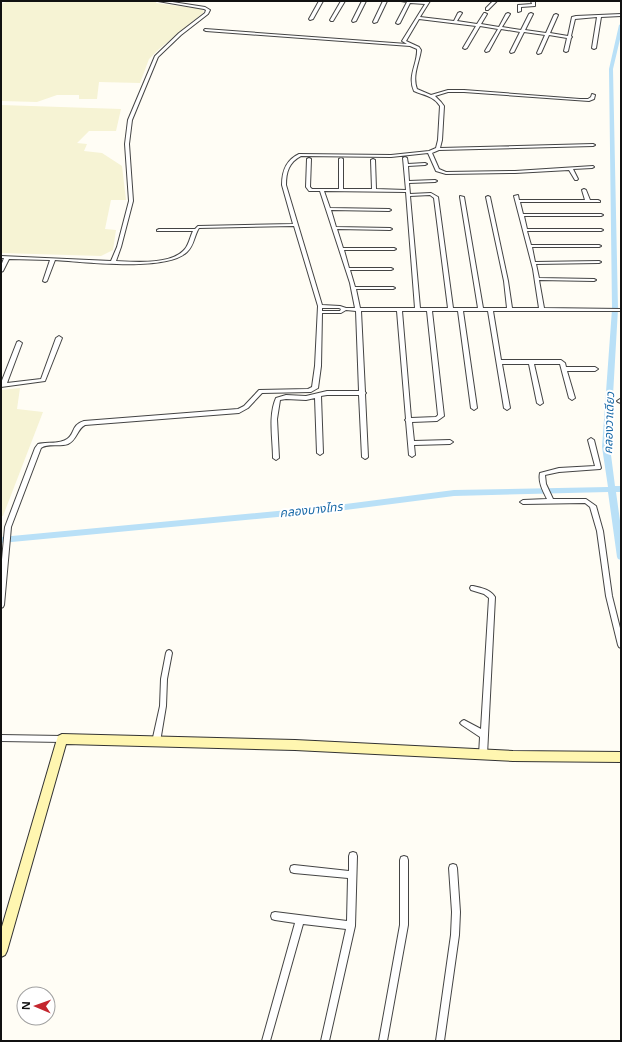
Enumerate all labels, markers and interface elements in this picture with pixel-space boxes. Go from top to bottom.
water label: คลองวาเดียว [599,391,619,454]
water label: คลองบางไทร [279,498,344,522]
north arrow [16,986,56,1026]
text: N [18,1001,35,1010]

